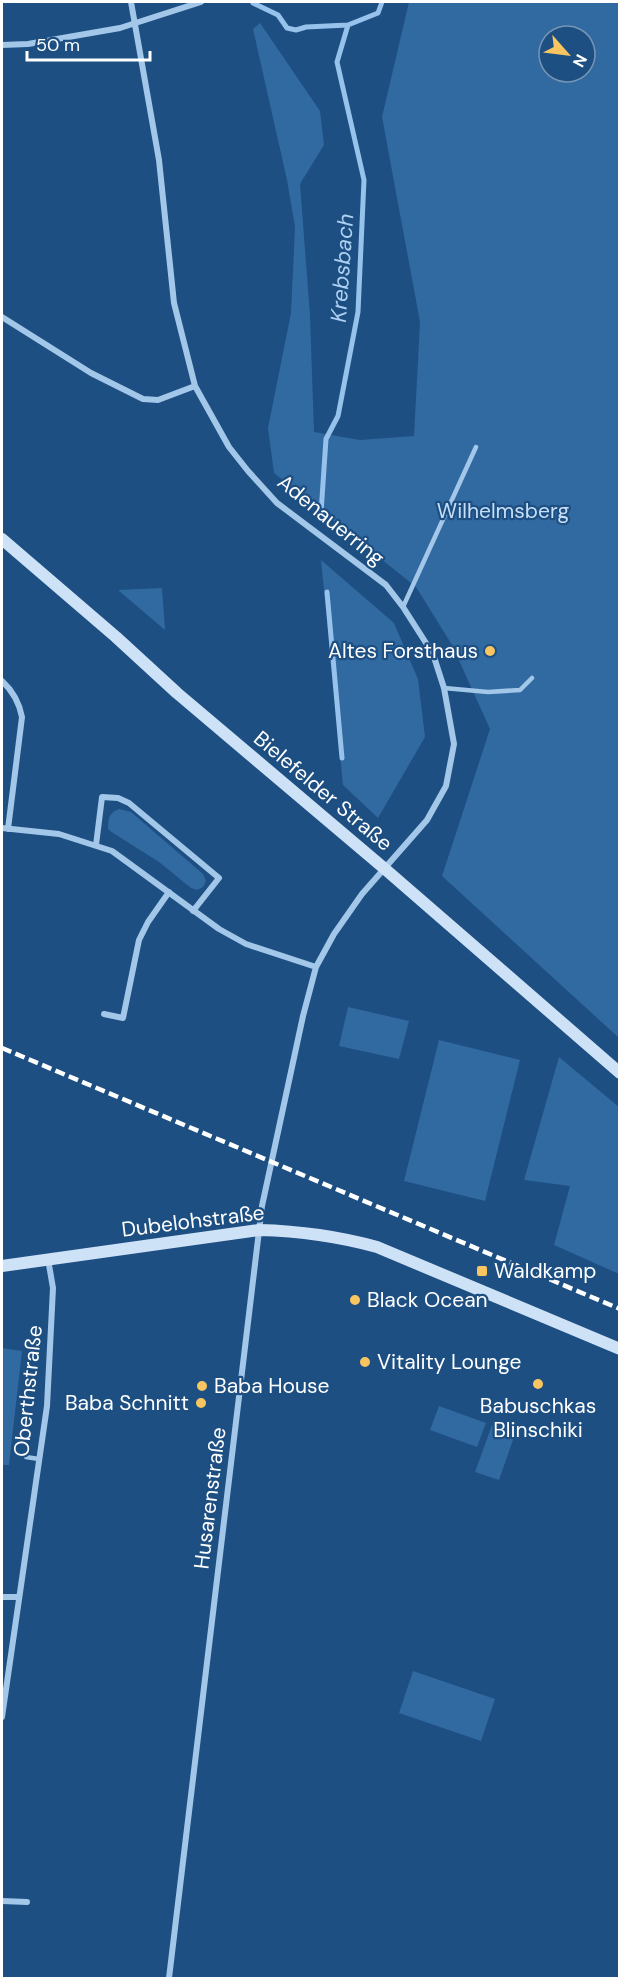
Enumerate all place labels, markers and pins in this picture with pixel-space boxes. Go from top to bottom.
place label: Altes Forsthaus [328,637,478,665]
marker: Altes Forsthaus [483,644,497,658]
place label: Waldkamp [494,1257,596,1285]
marker: Waldkamp [475,1264,489,1278]
place label: Black Ocean [367,1286,488,1314]
marker: Black Ocean [348,1293,362,1307]
place label: Vitality Lounge [377,1348,521,1376]
marker: Vitality Lounge [358,1355,372,1369]
place label: Baba House [214,1372,330,1400]
marker: Babuschkas Blinschiki [531,1377,545,1391]
marker: Baba House [195,1379,209,1393]
place label: Baba Schnitt [65,1389,189,1417]
place label: Babuschkas Blinschiki [480,1392,596,1444]
marker: Baba Schnitt [194,1396,208,1410]

